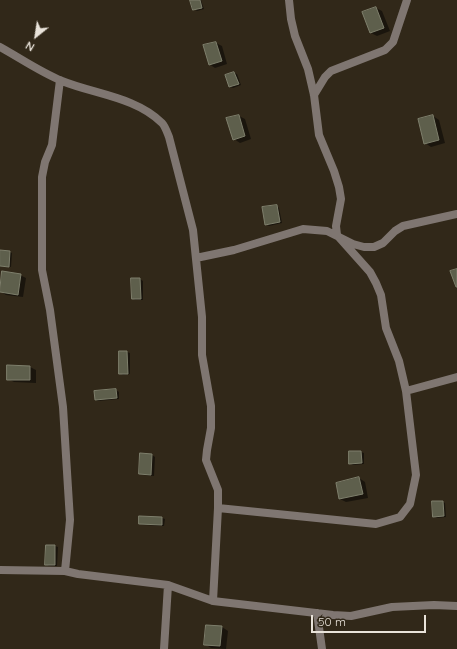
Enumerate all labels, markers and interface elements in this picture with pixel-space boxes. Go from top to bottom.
north arrow [16,16,56,56]
text: N [23,38,37,54]
scale bar [313,607,428,633]
text: 50 m [318,614,346,629]

